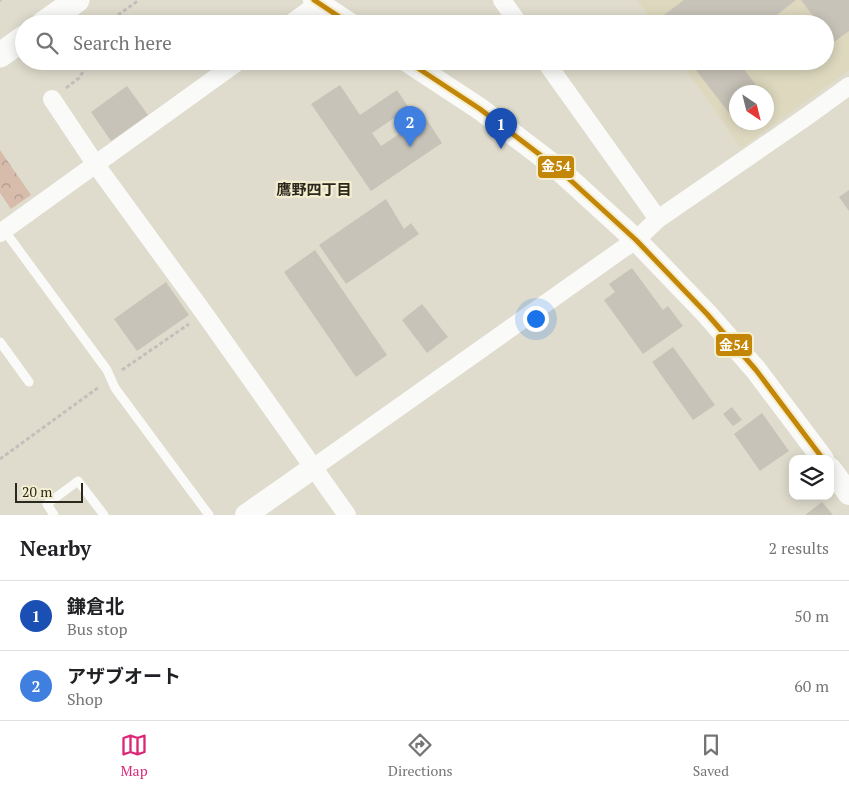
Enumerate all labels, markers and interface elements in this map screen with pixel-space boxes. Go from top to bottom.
search box [15,15,834,70]
icon: search [33,29,61,57]
text: Search here [73,30,172,55]
north arrow [729,85,774,130]
pin: 2 [394,106,426,147]
pin: 1 [485,108,517,149]
line badge: 金54 [537,155,575,179]
text: 金54 [541,156,571,175]
district label: 鷹野四丁目 [276,179,352,199]
your location [523,306,549,332]
line badge: 金54 [715,333,753,357]
text: 金54 [719,335,749,354]
map controls [789,455,834,500]
button: layers [789,455,834,500]
scale bar [15,480,82,503]
text: 20 m [22,482,52,501]
text: Nearby [20,534,91,562]
text: 2 results [769,537,829,559]
text: 鎌倉北 [67,593,124,618]
text: 1 [31,605,41,627]
text: 50 m [794,605,829,627]
text: Bus stop [67,618,128,640]
text: アザブオート [67,663,181,688]
text: 2 [31,675,41,697]
text: 60 m [794,675,829,697]
text: Shop [67,688,103,710]
tab: Map [120,731,148,780]
tab: Directions [388,731,453,780]
tab: Saved [693,731,729,780]

